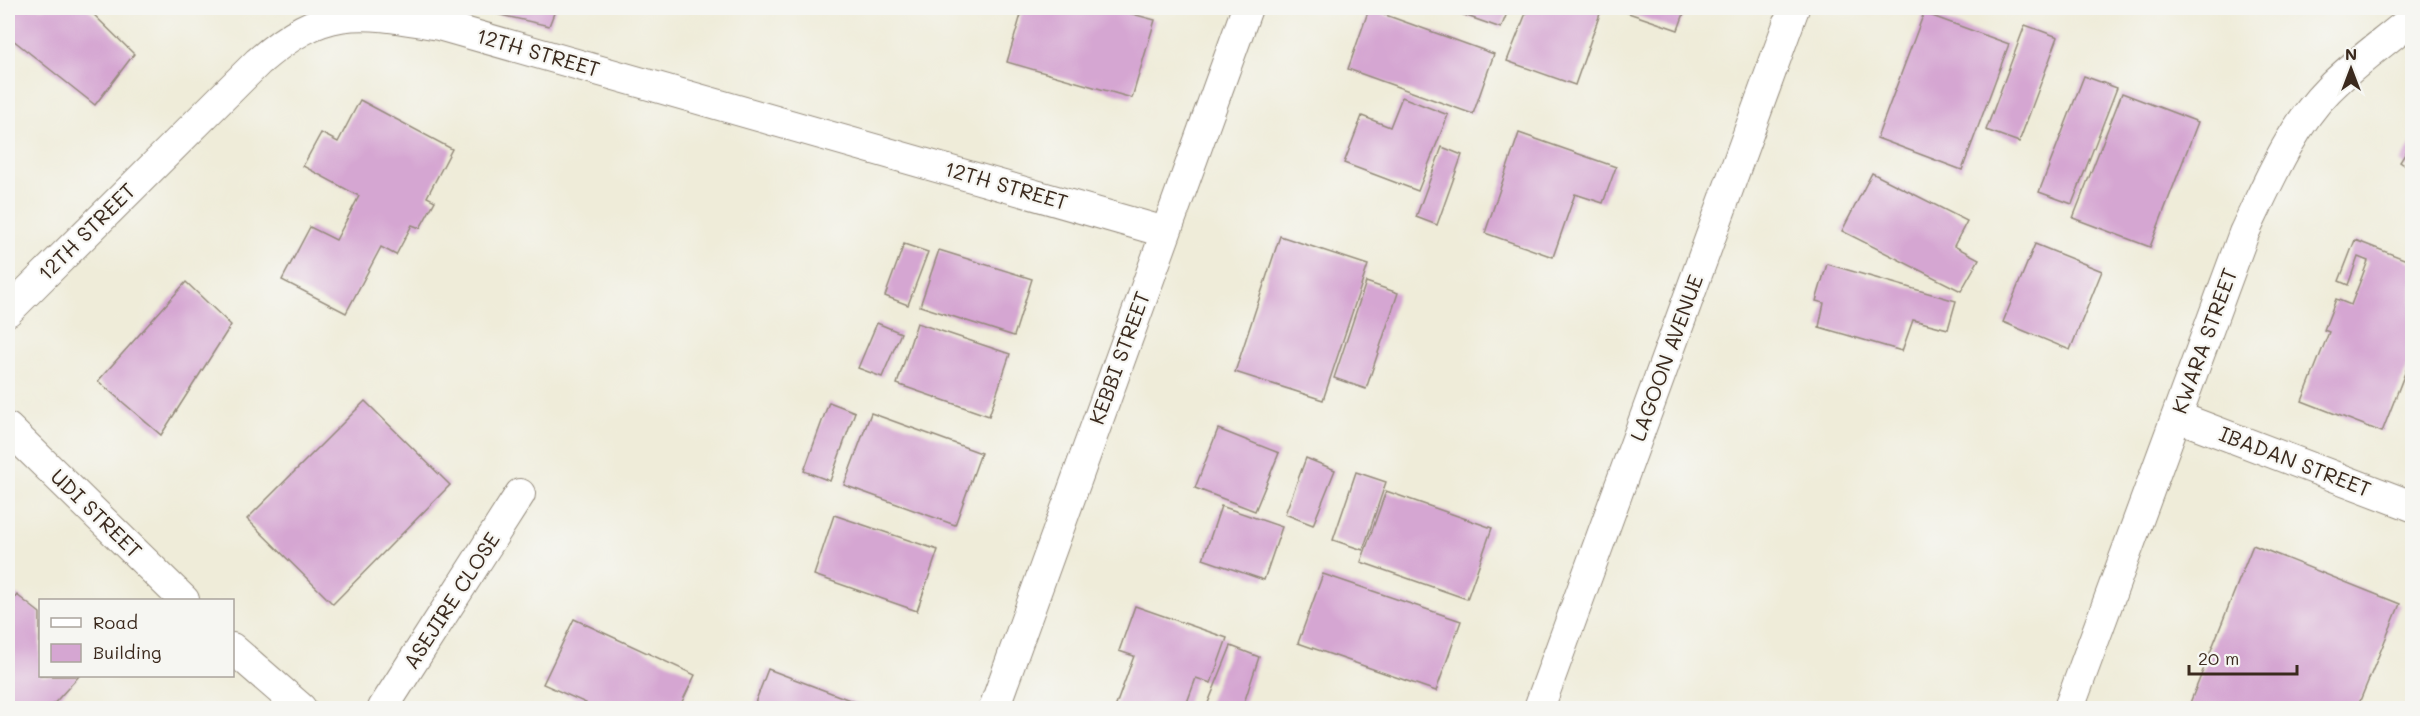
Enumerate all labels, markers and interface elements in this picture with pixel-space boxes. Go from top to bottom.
street label: 12TH STREET [474,21,603,82]
north arrow [2321,39,2381,99]
text: N [2345,43,2357,64]
street label: 12TH STREET [942,154,1071,215]
street label: 12TH STREET [31,176,140,285]
street label: KWARA STREET [2165,264,2242,417]
street label: LAGOON AVENUE [1623,271,1708,444]
street label: KEBBI STREET [1082,287,1155,428]
street label: IBADAN STREET [2216,419,2375,502]
street label: UDI STREET [46,463,149,563]
street label: ASEJIRE CLOSE [396,527,505,674]
legend [39,599,234,677]
text: Road [93,610,138,634]
scale bar [2189,638,2297,676]
text: Building [93,640,161,664]
text: 20 m [2198,646,2239,670]

